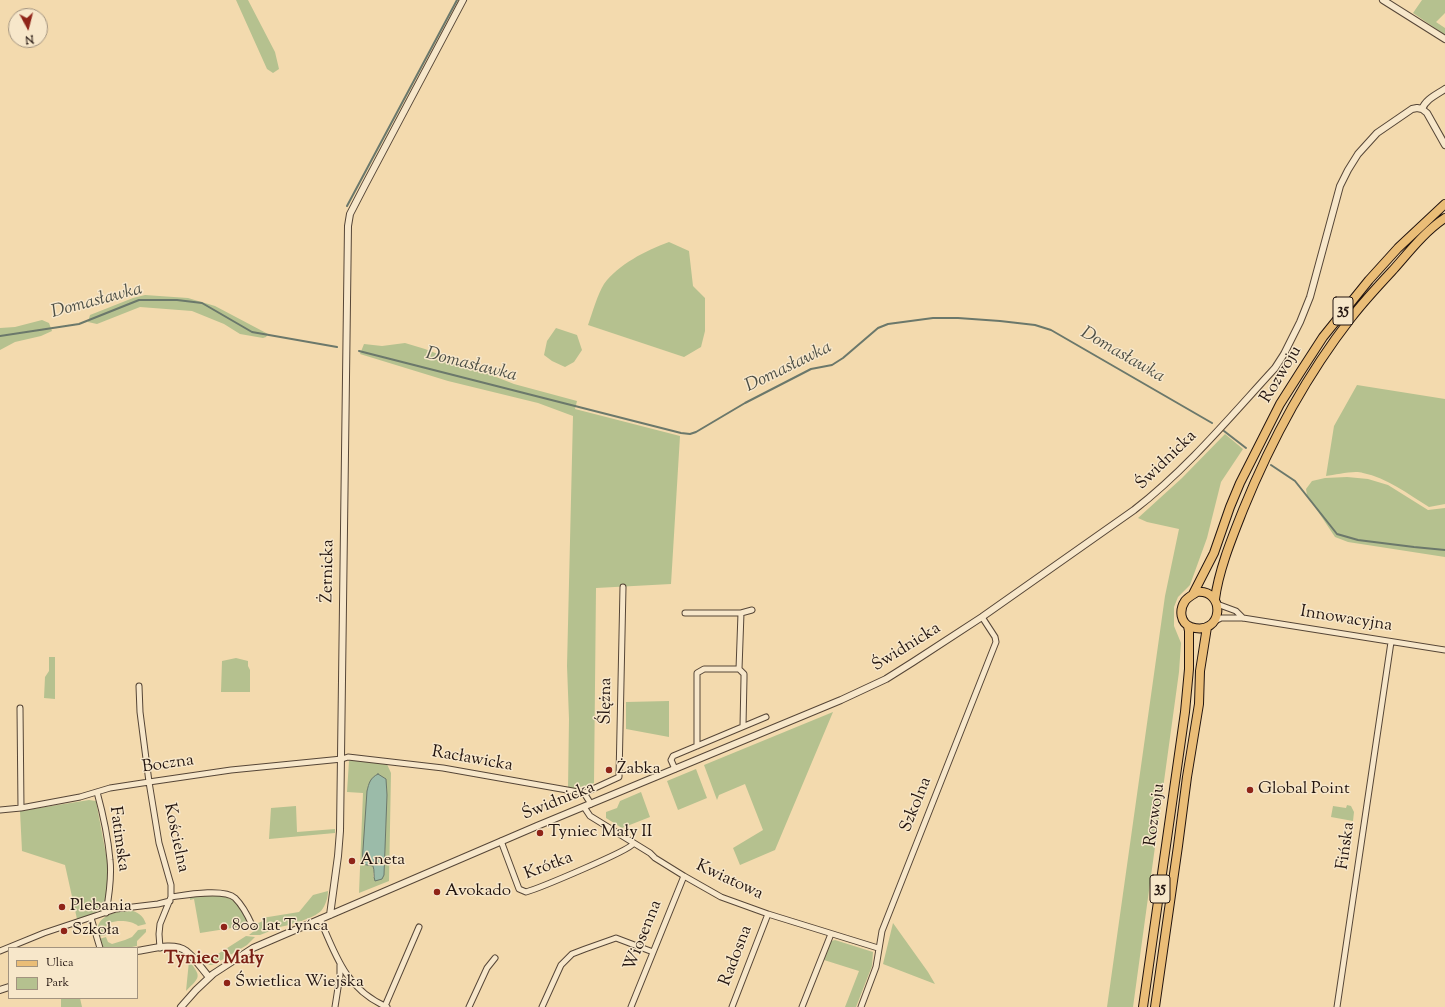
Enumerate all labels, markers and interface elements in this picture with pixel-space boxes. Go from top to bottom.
north arrow [8,8,48,48]
text: N [24,30,35,47]
water label: Domasławka [49,279,145,325]
road number: 35 [1333,297,1353,325]
water label: Domasławka [1076,323,1168,389]
water label: Domasławka [742,338,836,398]
street label: Rozwoju [1257,343,1307,407]
water label: Domasławka [423,344,519,388]
street label: Świdnicka [1132,427,1202,495]
street label: Żernicka [318,539,340,603]
street label: Innowacyjna [1299,603,1393,637]
street label: Świdnicka [869,619,945,677]
street label: Ślężna [596,677,618,725]
street label: Racławicka [430,743,514,777]
street label: Boczna [141,751,195,779]
place label: Żabka [617,760,661,780]
marker: Żabka [604,765,614,775]
street label: Szkolna [897,775,937,835]
street label: Świdnicka [520,778,598,826]
place label: Global Point [1258,780,1350,800]
street label: Rozwoju [1141,782,1171,848]
marker: Global Point [1245,785,1255,795]
street label: Kościelna [158,801,192,875]
street label: Fatimska [103,805,133,873]
street label: Fińska [1334,821,1360,871]
place label: Tyniec Mały II [548,823,652,843]
marker: Tyniec Mały II [535,828,545,838]
street label: Krótka [522,848,576,886]
place label: Aneta [360,851,405,871]
marker: Aneta [347,856,357,866]
street label: Kwiatowa [692,857,766,905]
road number: 35 [1150,875,1170,903]
place label: Avokado [445,882,511,902]
marker: Avokado [432,887,442,897]
place label: Plebania [70,897,132,917]
street label: Wiosenna [621,898,667,974]
marker: Plebania [57,902,67,912]
place label: 800 lat Tyńca [232,917,328,937]
place label: Szkoła [72,921,119,941]
marker: 800 lat Tyńca [219,922,229,932]
street label: Radosna [716,923,758,989]
marker: Szkoła [59,926,69,936]
legend [8,947,138,999]
district label: Tyniec Mały [164,949,264,971]
text: Ulica [46,954,73,972]
place label: Świetlica Wiejska [235,973,364,993]
text: Park [46,974,69,992]
marker: Świetlica Wiejska [222,978,232,988]

